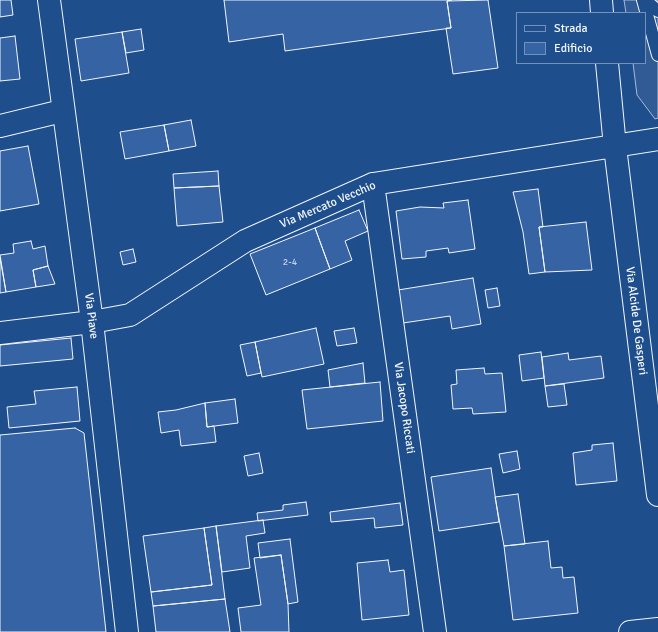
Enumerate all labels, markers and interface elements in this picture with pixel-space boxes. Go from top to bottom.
legend [516,12,646,64]
text: Strada [554,21,588,36]
text: Edificio [554,41,592,56]
street label: Via Mercato Vecchio [278,178,378,232]
house number: 2-4 [283,256,297,268]
street label: Via Alcide De Gasperi [622,266,650,376]
street label: Via Piave [81,292,101,340]
street label: Via Jacopo Riccati [390,361,418,455]

